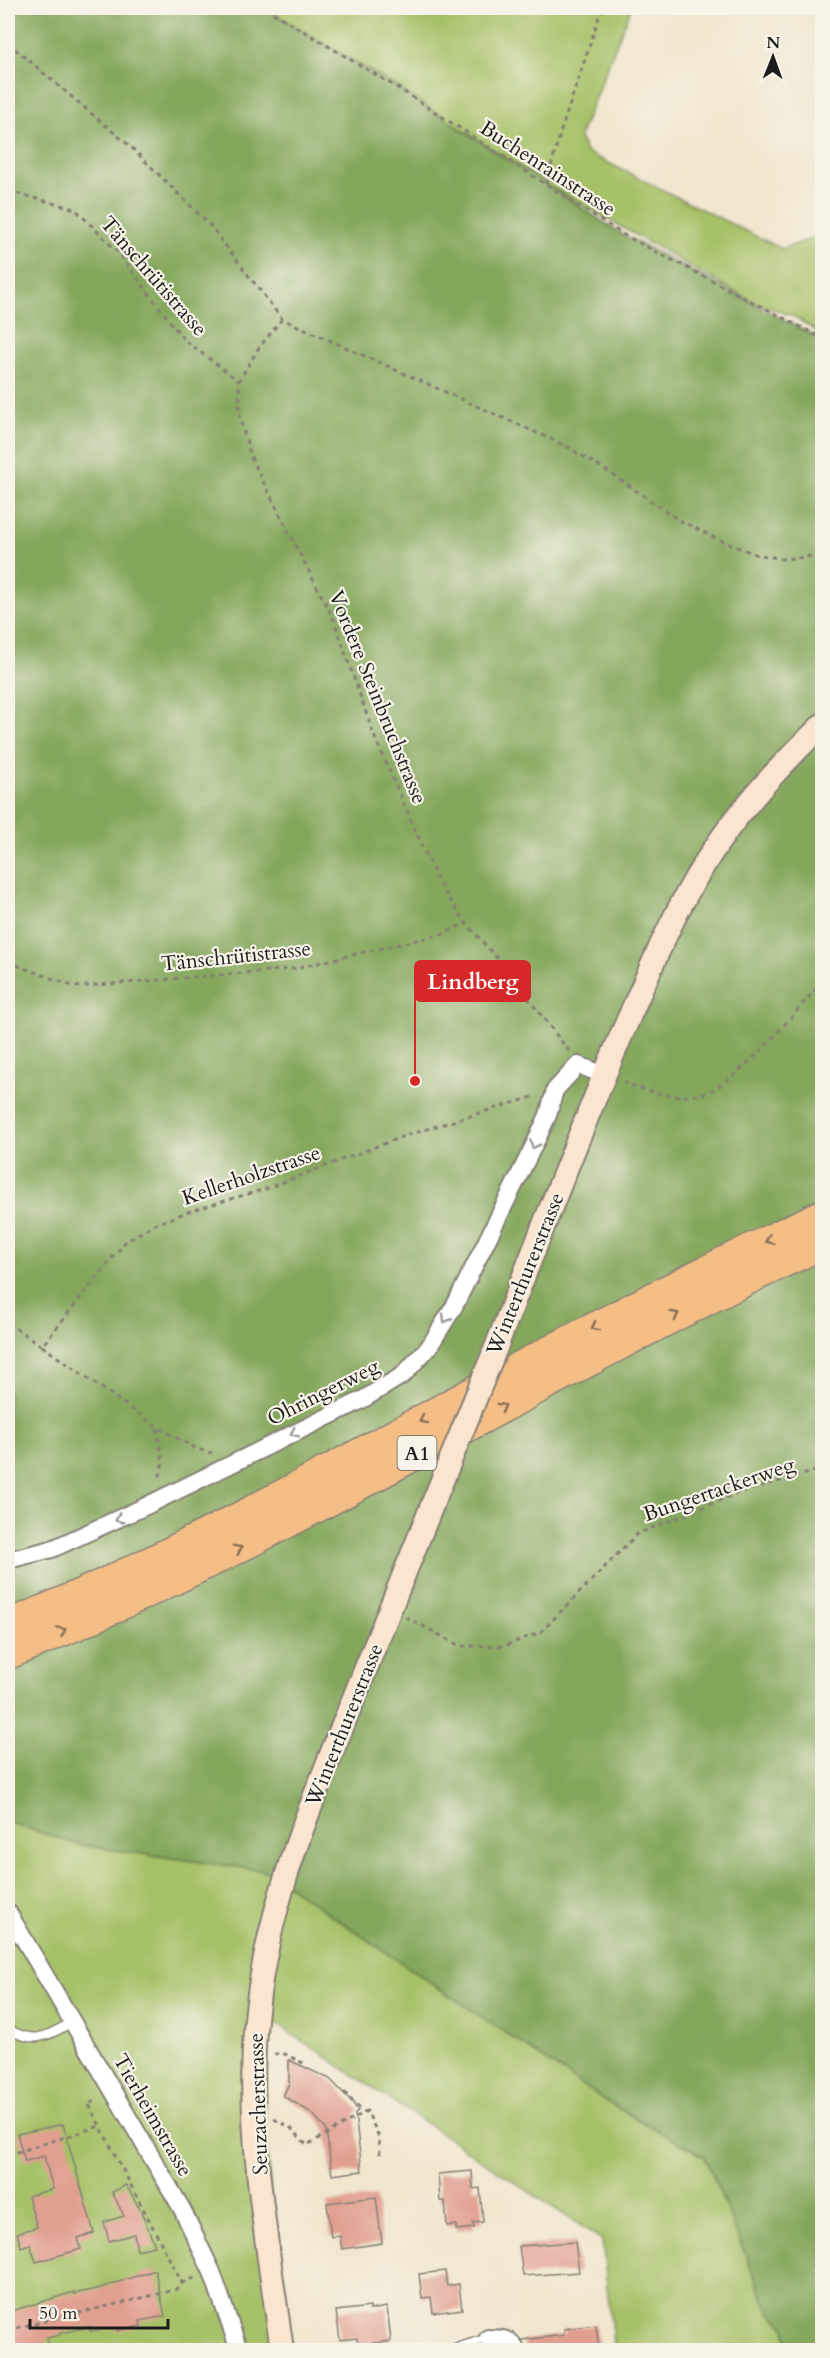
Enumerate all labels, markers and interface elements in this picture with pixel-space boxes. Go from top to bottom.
north arrow [743,27,803,87]
text: N [766,32,780,54]
street label: Buchenrainstrasse [474,114,621,223]
street label: Tänschrütistrasse [93,210,214,343]
street label: Vordere Steinbruchstrasse [321,586,434,808]
street label: Tänschrütistrasse [160,934,312,979]
callout: Lindberg [415,961,530,1001]
text: Lindberg [427,967,519,997]
street label: Kellerholzstrasse [178,1138,324,1213]
one-way arrow [530,1138,541,1149]
street label: Winterthurerstrasse [479,1188,571,1361]
one-way arrow [765,1232,776,1244]
one-way arrow [668,1311,679,1322]
one-way arrow [442,1313,453,1323]
one-way arrow [591,1320,601,1331]
street label: Ohringerweg [262,1352,384,1433]
one-way arrow [496,1403,507,1414]
one-way arrow [419,1413,430,1424]
one-way arrow [289,1425,300,1437]
road number: A1 [398,1436,436,1470]
street label: Bungertackerweg [639,1450,799,1529]
one-way arrow [114,1511,125,1523]
one-way arrow [232,1544,243,1556]
one-way arrow [55,1627,66,1639]
street label: Winterthurerstrasse [298,1639,390,1812]
street label: Seuzacherstrasse [242,2032,275,2176]
street label: Tierheimstrasse [106,2049,199,2182]
scale bar [30,2292,168,2330]
text: 50 m [39,2301,78,2326]

